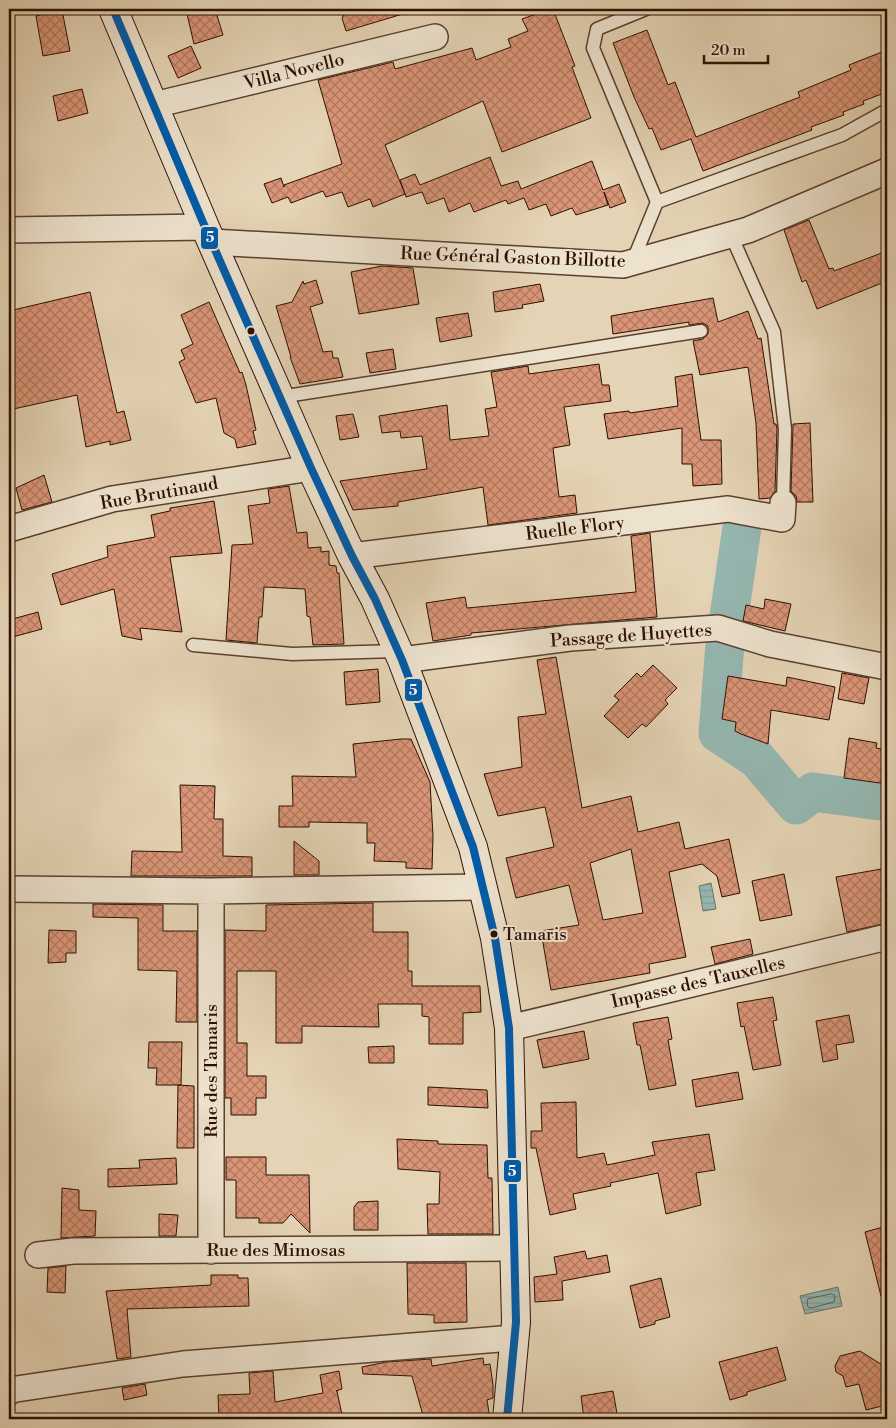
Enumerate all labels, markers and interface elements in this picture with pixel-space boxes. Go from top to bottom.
scale bar [704,32,767,64]
text: 20 m [711,41,746,60]
street label: Villa Novello [241,48,347,95]
line badge: 5 [200,226,219,250]
text: 5 [206,229,215,247]
street label: Rue Général Gaston Billotte [400,242,626,273]
unlabelled marker [246,326,256,336]
street label: Rue Brutinaud [98,472,221,515]
street label: Ruelle Flory [524,511,626,546]
street label: Passage de Huyettes [549,618,713,653]
line badge: 5 [404,678,423,702]
text: 5 [409,682,418,700]
place label: Tamaris [503,924,567,946]
marker: Tamaris [489,929,499,939]
street label: Impasse des Tauxelles [609,951,788,1014]
street label: Rue des Tamaris [200,1004,223,1138]
line badge: 5 [503,1159,522,1183]
text: 5 [508,1163,517,1181]
street label: Rue des Mimosas [206,1239,346,1262]

